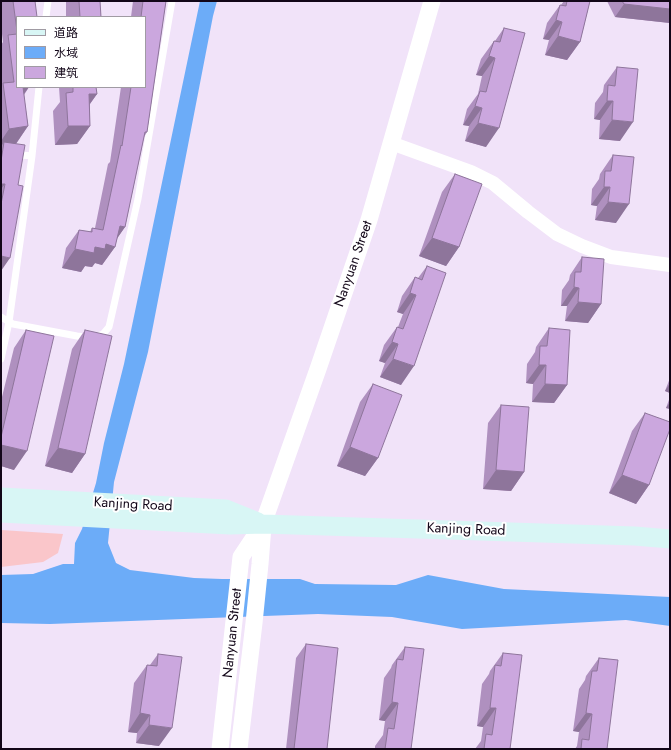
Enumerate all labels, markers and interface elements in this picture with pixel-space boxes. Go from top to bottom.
legend [16,16,146,88]
text: 道路 [54,24,78,42]
text: 水域 [54,44,78,62]
text: 建筑 [54,64,78,82]
street label: Nanyuan Street [331,219,377,309]
street label: Kanjing Road [93,495,173,515]
street label: Kanjing Road [426,520,506,540]
street label: Nanyuan Street [220,587,246,679]

